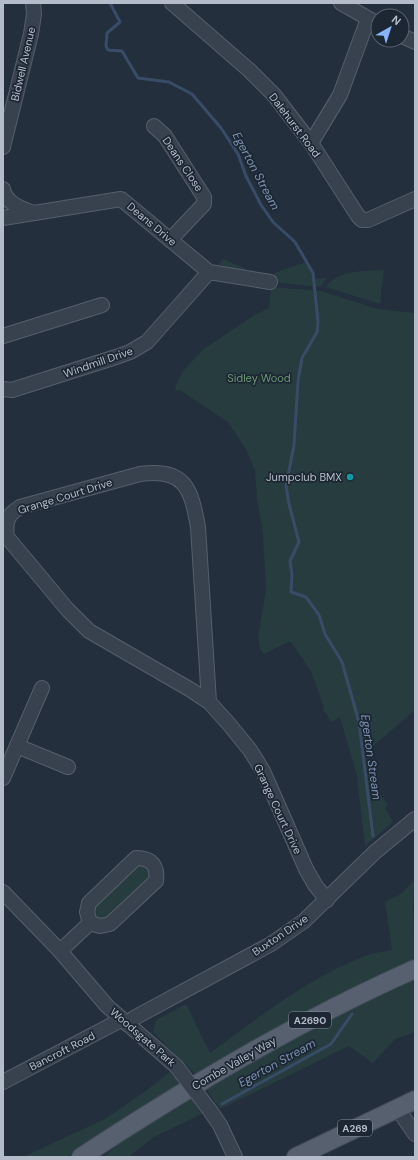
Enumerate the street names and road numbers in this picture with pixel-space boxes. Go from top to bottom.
street label: Bidwell Avenue [8,25,38,103]
street label: Dalehurst Road [266,90,324,160]
street label: Deans Close [160,134,206,194]
street label: Deans Drive [124,199,180,249]
street label: Windmill Drive [61,344,135,380]
street label: Grange Court Drive [16,475,114,517]
street label: Grange Court Drive [251,762,305,856]
street label: Buxton Drive [249,911,311,959]
street label: Woodsgate Park [107,1005,179,1070]
road number: A2690 [289,1012,331,1028]
street label: Bancroft Road [27,1028,97,1074]
street label: Combe Valley Way [189,1033,279,1093]
road number: A269 [338,1120,372,1136]

